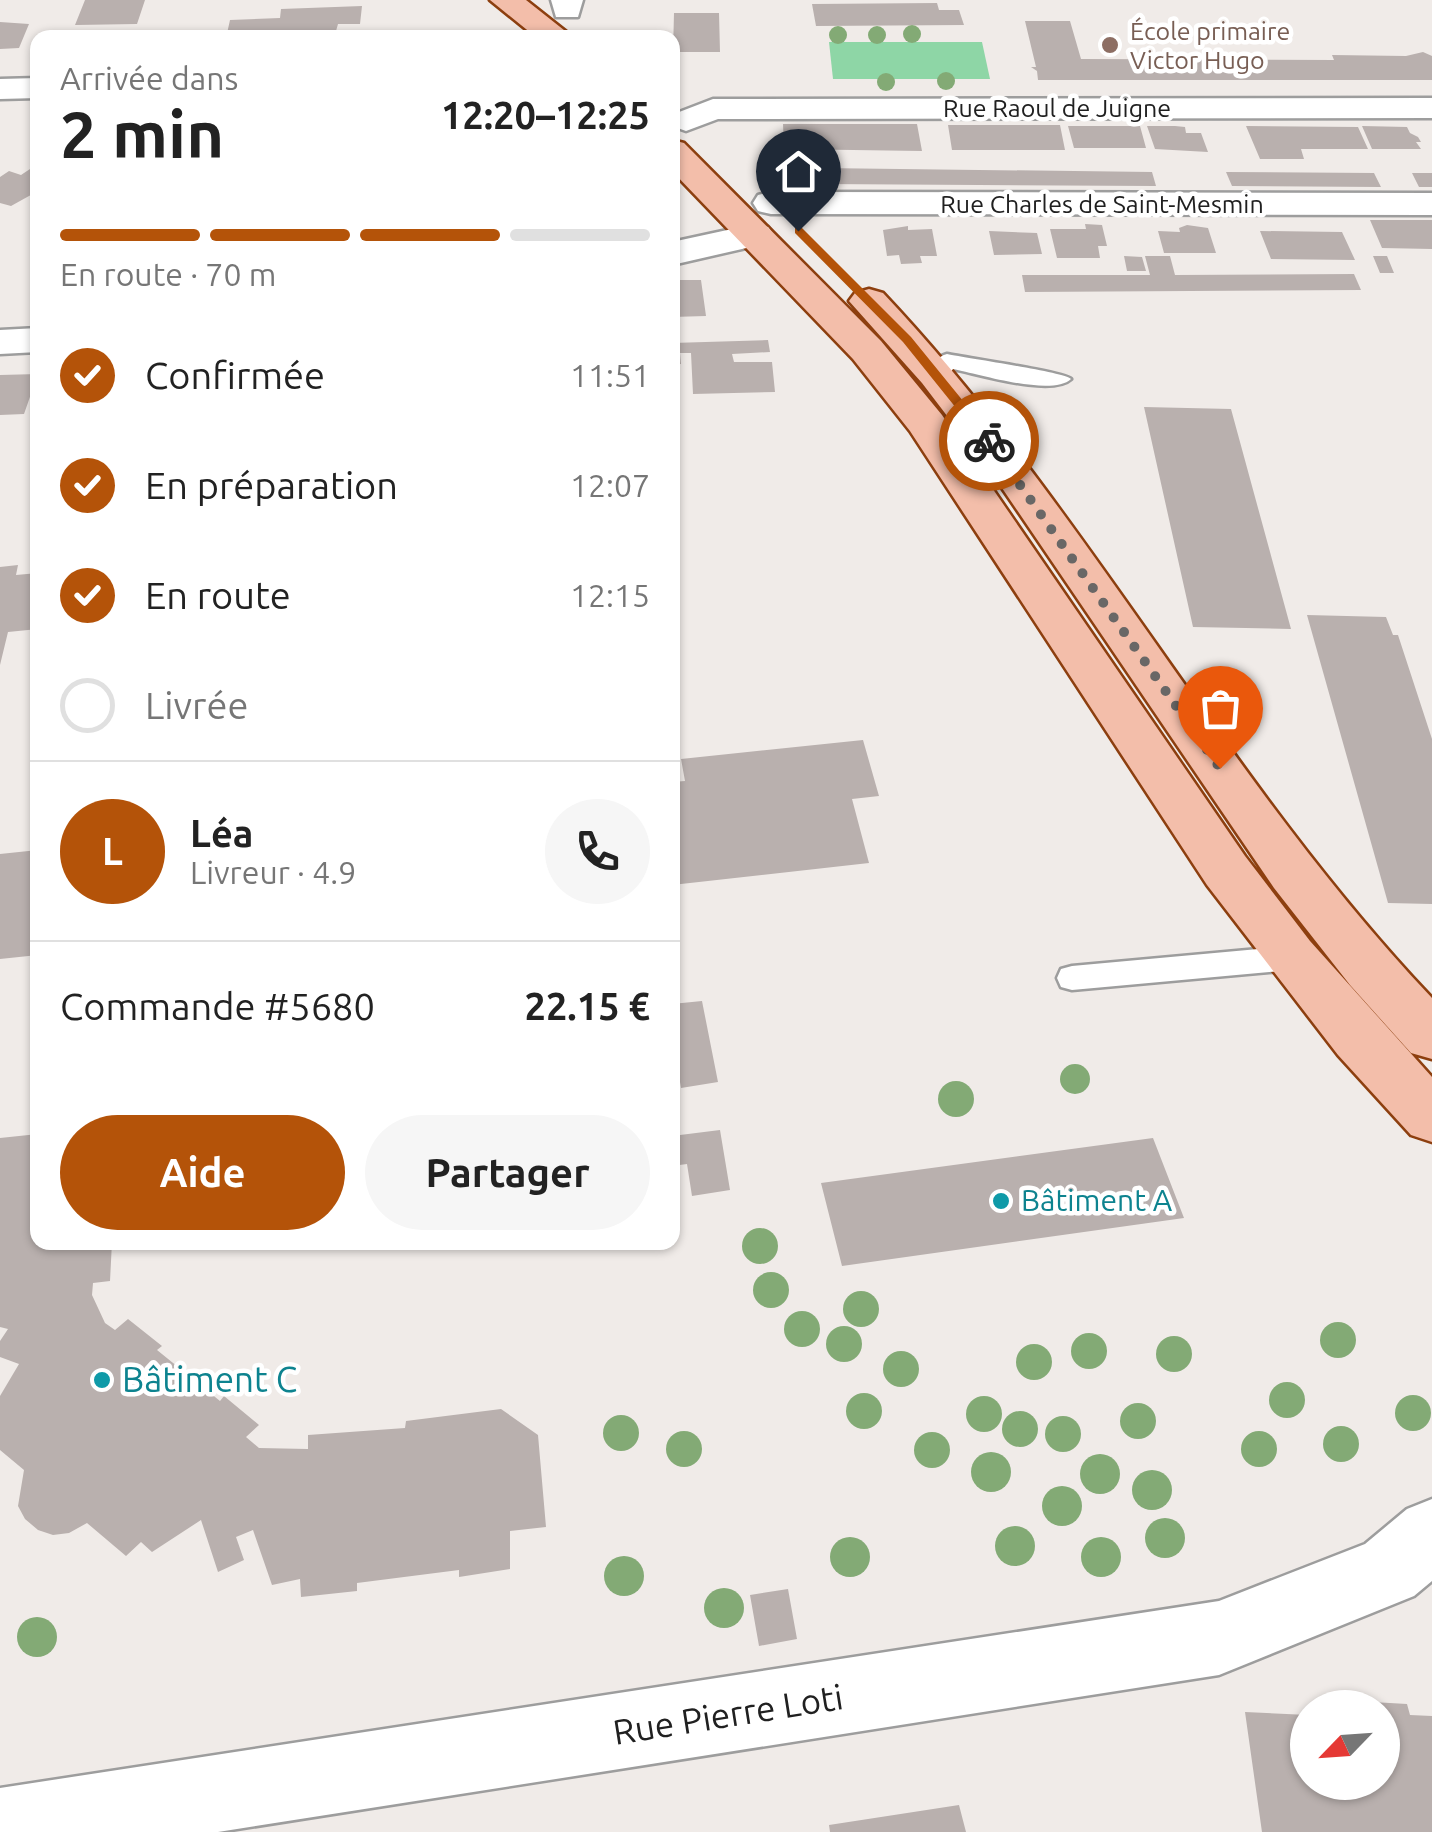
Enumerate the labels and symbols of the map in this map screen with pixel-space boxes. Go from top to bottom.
place label: École primaire Victor Hugo [1130,17,1290,74]
marker: École primaire Victor Hugo [1099,34,1121,56]
street label: Rue Raoul de Juigne [943,94,1171,122]
pin [756,129,841,232]
street label: Rue Charles de Saint-Mesmin [940,190,1264,218]
courier [939,391,1039,491]
pin [1178,666,1263,769]
place label: Bâtiment A [1021,1183,1173,1217]
marker: Bâtiment A [990,1190,1012,1212]
place label: Bâtiment C [122,1359,297,1399]
marker: Bâtiment C [91,1369,113,1391]
street label: Rue Pierre Loti [610,1676,846,1752]
north arrow [1290,1690,1400,1800]

